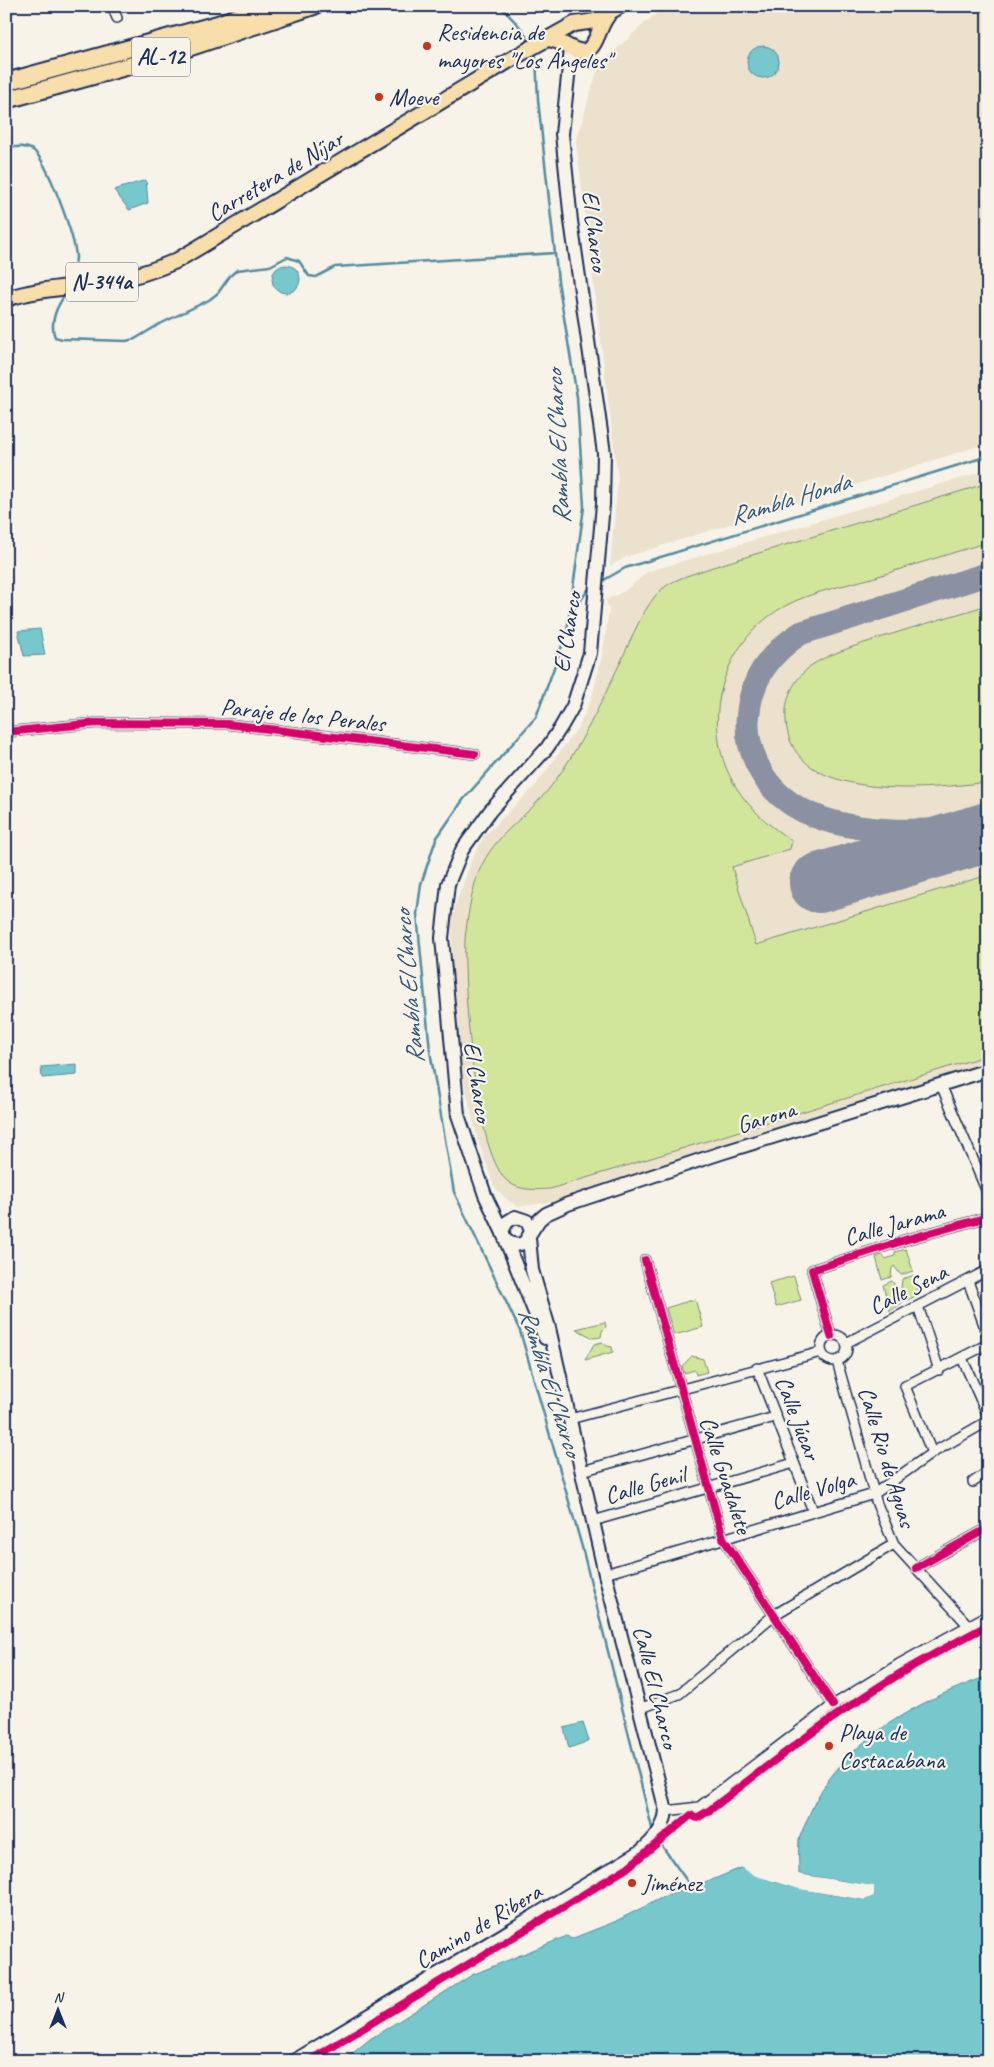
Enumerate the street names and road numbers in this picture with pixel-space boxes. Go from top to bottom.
road number: AL-12 [132,38,190,76]
street label: Carretera de Níjar [202,122,350,228]
street label: El Charco [575,189,615,275]
road number: N-344a [66,262,138,302]
street label: El Charco [546,587,589,674]
street label: Paraje de los Perales [219,691,388,739]
street label: El Charco [457,1040,500,1127]
street label: Garona [733,1093,801,1140]
street label: Calle Jarama [840,1195,949,1253]
street label: Calle Sena [864,1256,954,1322]
street label: Calle Júcar [768,1372,829,1466]
street label: Calle Rio de Aguas [851,1383,923,1533]
street label: Calle Guadalete [693,1413,760,1540]
street label: Calle Genil [601,1458,693,1511]
street label: Calle Volga [767,1463,860,1516]
street label: Calle El Charco [626,1623,686,1754]
street label: Camino de Ribera [409,1876,548,1976]

